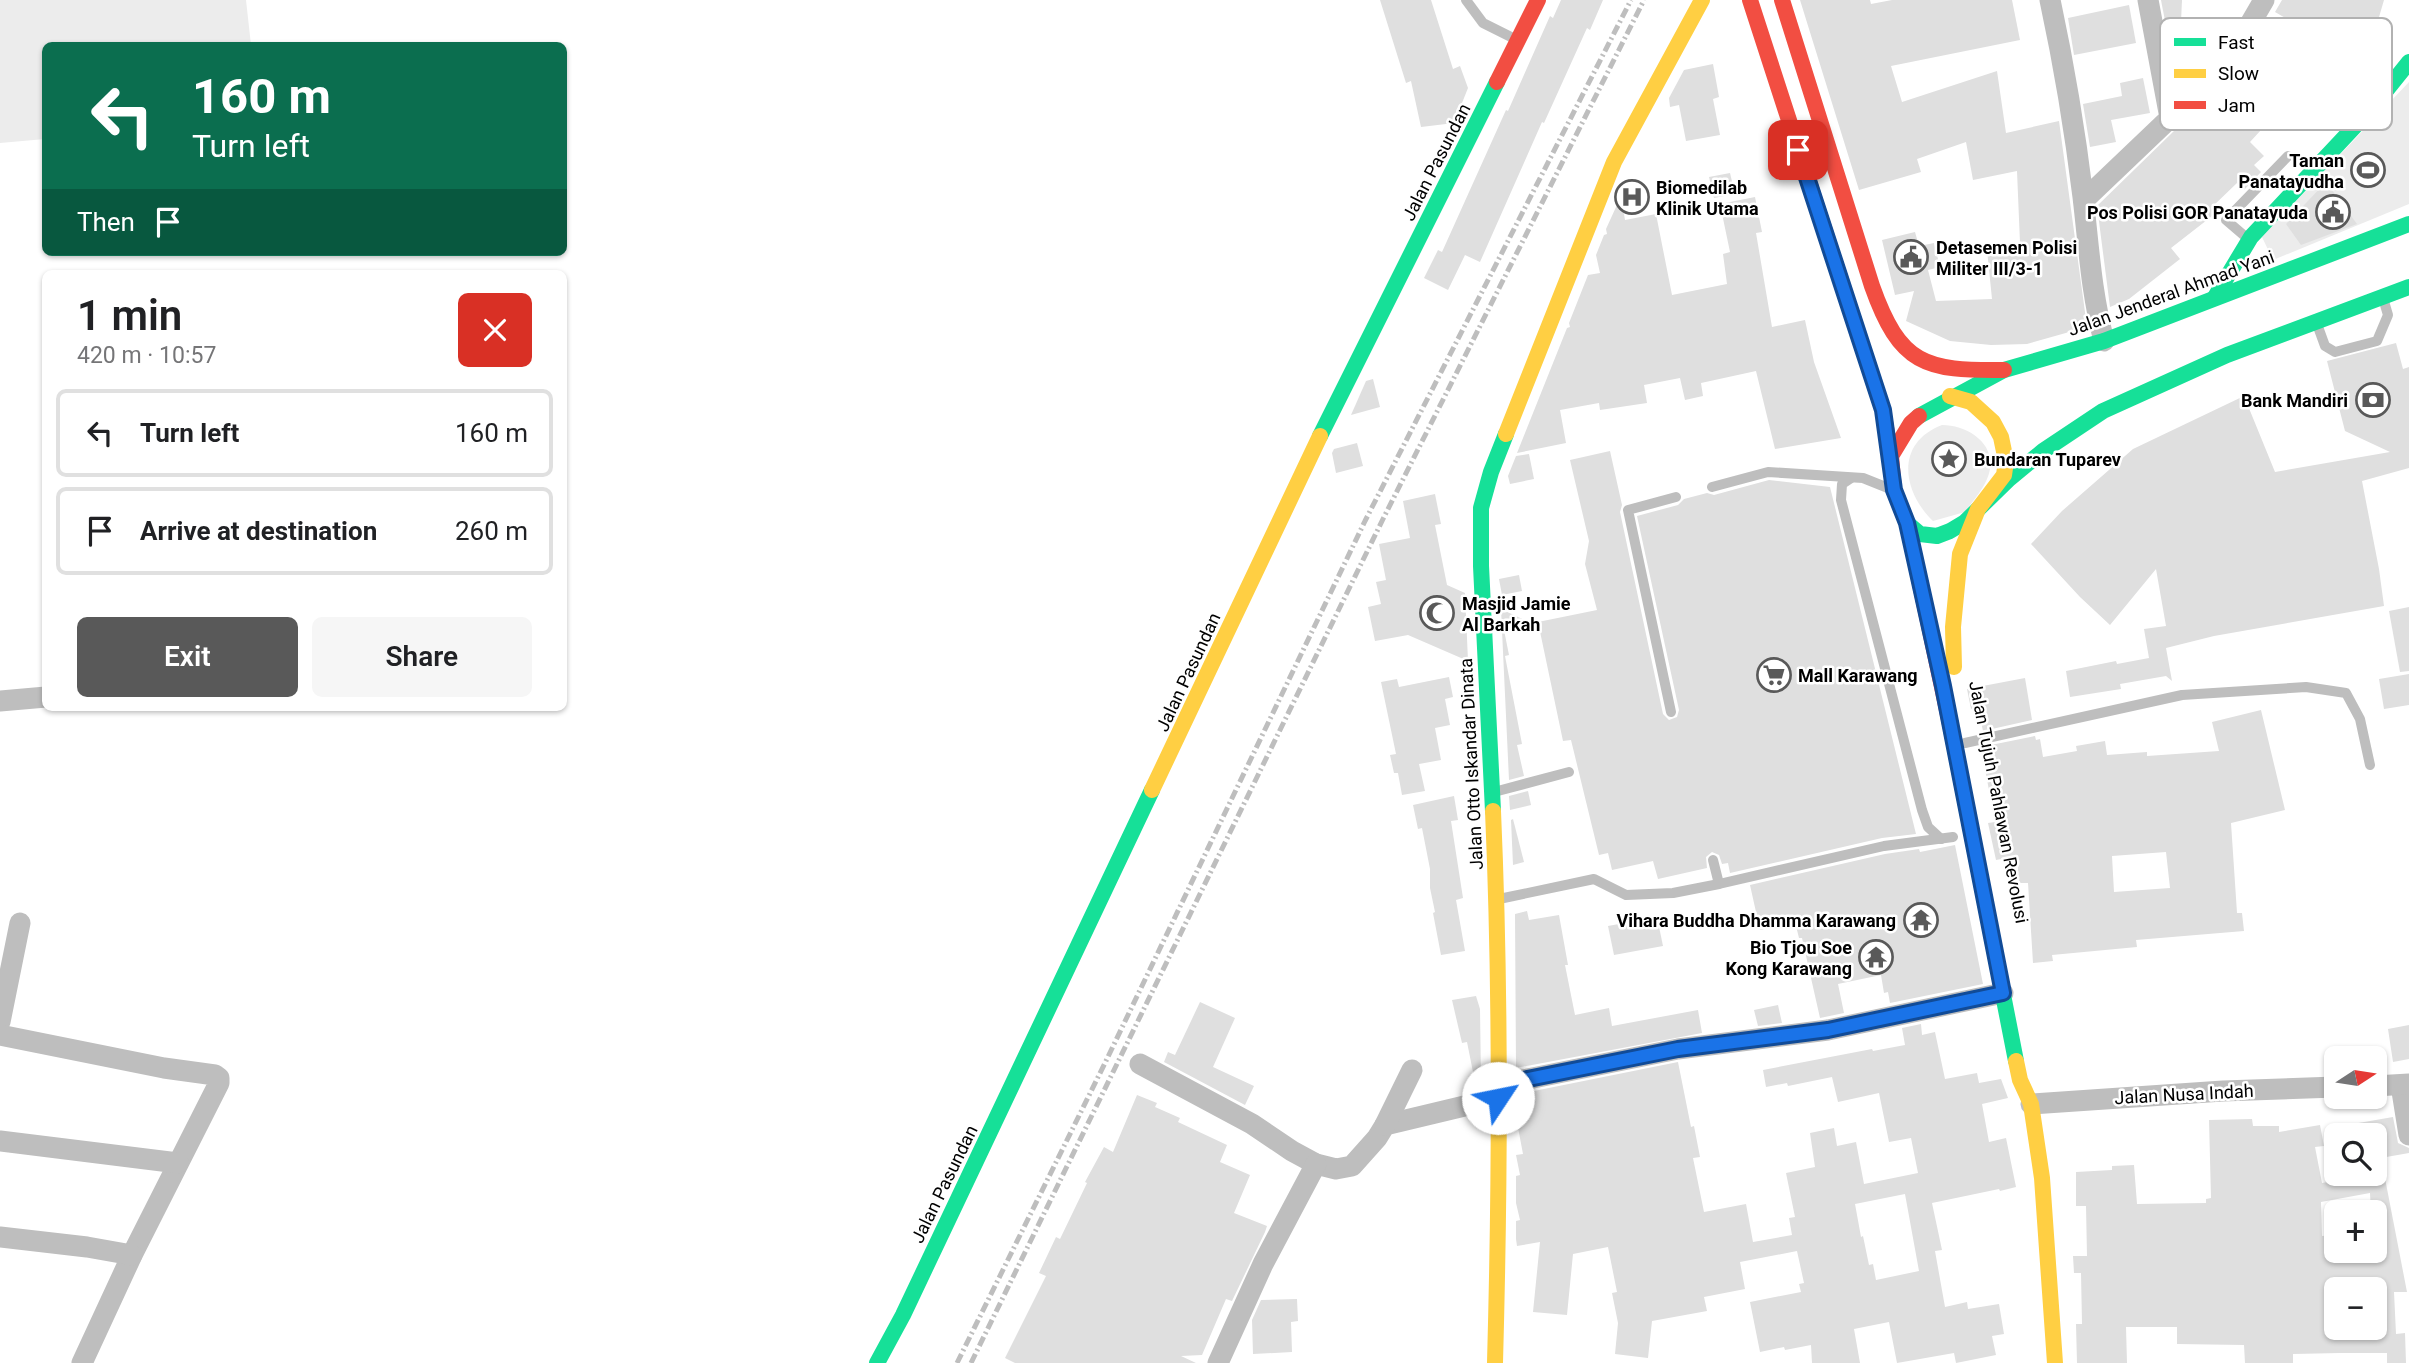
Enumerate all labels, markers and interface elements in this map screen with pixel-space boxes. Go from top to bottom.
legend [2160,18,2392,130]
text: Fast [2218,31,2255,54]
text: Slow [2218,62,2259,85]
text: 160 m [192,68,331,125]
icon: left [77,70,168,161]
text: Jam [2218,94,2255,117]
street label: Jalan Pasundan [1398,100,1474,224]
pin [1768,120,1828,180]
text: Turn left [192,127,310,165]
icon: arrive [1779,131,1817,169]
place label: Taman Panatayudha [2239,150,2344,192]
sports icon: Taman Panatayudha [2349,151,2387,189]
place label: Biomedilab Klinik Utama [1656,177,1759,219]
hospital icon: Biomedilab Klinik Utama [1613,178,1651,216]
public building icon: Pos Polisi GOR Panatayuda [2314,193,2352,231]
place label: Pos Polisi GOR Panatayuda [2087,202,2308,223]
icon: arrive [149,203,187,241]
text: Then [77,207,135,237]
place label: Detasemen Polisi Militer III/3-1 [1936,237,2077,279]
public building icon: Detasemen Polisi Militer III/3-1 [1892,238,1930,276]
street label: Jalan Jenderal Ahmad Yani [2065,246,2277,340]
text: 1 min [77,291,182,340]
button: close [458,293,532,367]
text: 420 m · 10:57 [77,342,216,369]
bank icon: Bank Mandiri [2354,381,2392,419]
place label: Bank Mandiri [2241,390,2348,411]
icon: left [81,414,119,452]
text: Turn left [140,418,239,448]
text: 160 m [455,418,528,448]
place icon: Bundaran Tuparev [1930,440,1968,478]
place label: Bundaran Tuparev [1974,449,2121,470]
icon: arrive [81,512,119,550]
text: Arrive at destination [140,516,377,546]
text: 260 m [455,516,528,546]
place label: Masjid Jamie Al Barkah [1462,593,1571,635]
mosque icon: Masjid Jamie Al Barkah [1418,594,1456,632]
street label: Jalan Pasundan [1151,609,1225,735]
button: Exit [77,617,298,697]
button: Share [312,617,532,697]
supermarket icon: Mall Karawang [1755,656,1793,694]
street label: Jalan Otto Iskandar Dinata [1455,658,1487,870]
place label: Mall Karawang [1798,665,1918,686]
street label: Jalan Tujuh Pahlawan Revolusi [1965,679,2033,925]
temple icon: Vihara Buddha Dhamma Karawang [1902,901,1940,939]
place label: Vihara Buddha Dhamma Karawang [1616,910,1896,931]
place label: Bio Tjou Soe Kong Karawang [1726,937,1852,979]
temple icon: Bio Tjou Soe Kong Karawang [1857,938,1895,976]
north arrow [2324,1046,2387,1110]
map controls [2324,1046,2387,1340]
position arrow [1461,1061,1535,1135]
street label: Jalan Nusa Indah [2114,1080,2254,1108]
street label: Jalan Pasundan [906,1122,982,1246]
button: search [2324,1123,2387,1186]
button: + [2324,1200,2387,1263]
button: − [2324,1277,2387,1340]

